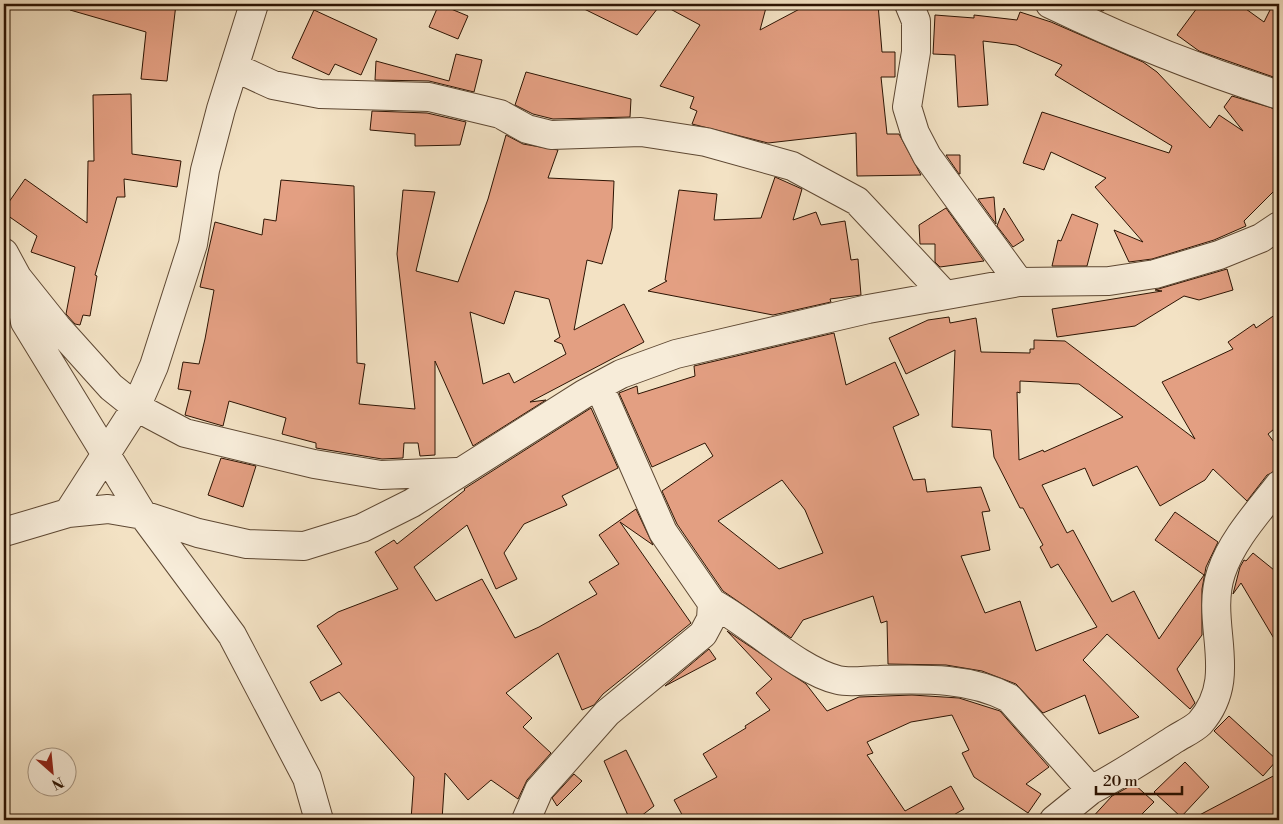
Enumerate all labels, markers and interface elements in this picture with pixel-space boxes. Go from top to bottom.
north arrow [28,746,78,796]
scale bar [1096,764,1182,796]
text: N [48,772,66,793]
text: 20 m [1103,772,1138,791]

